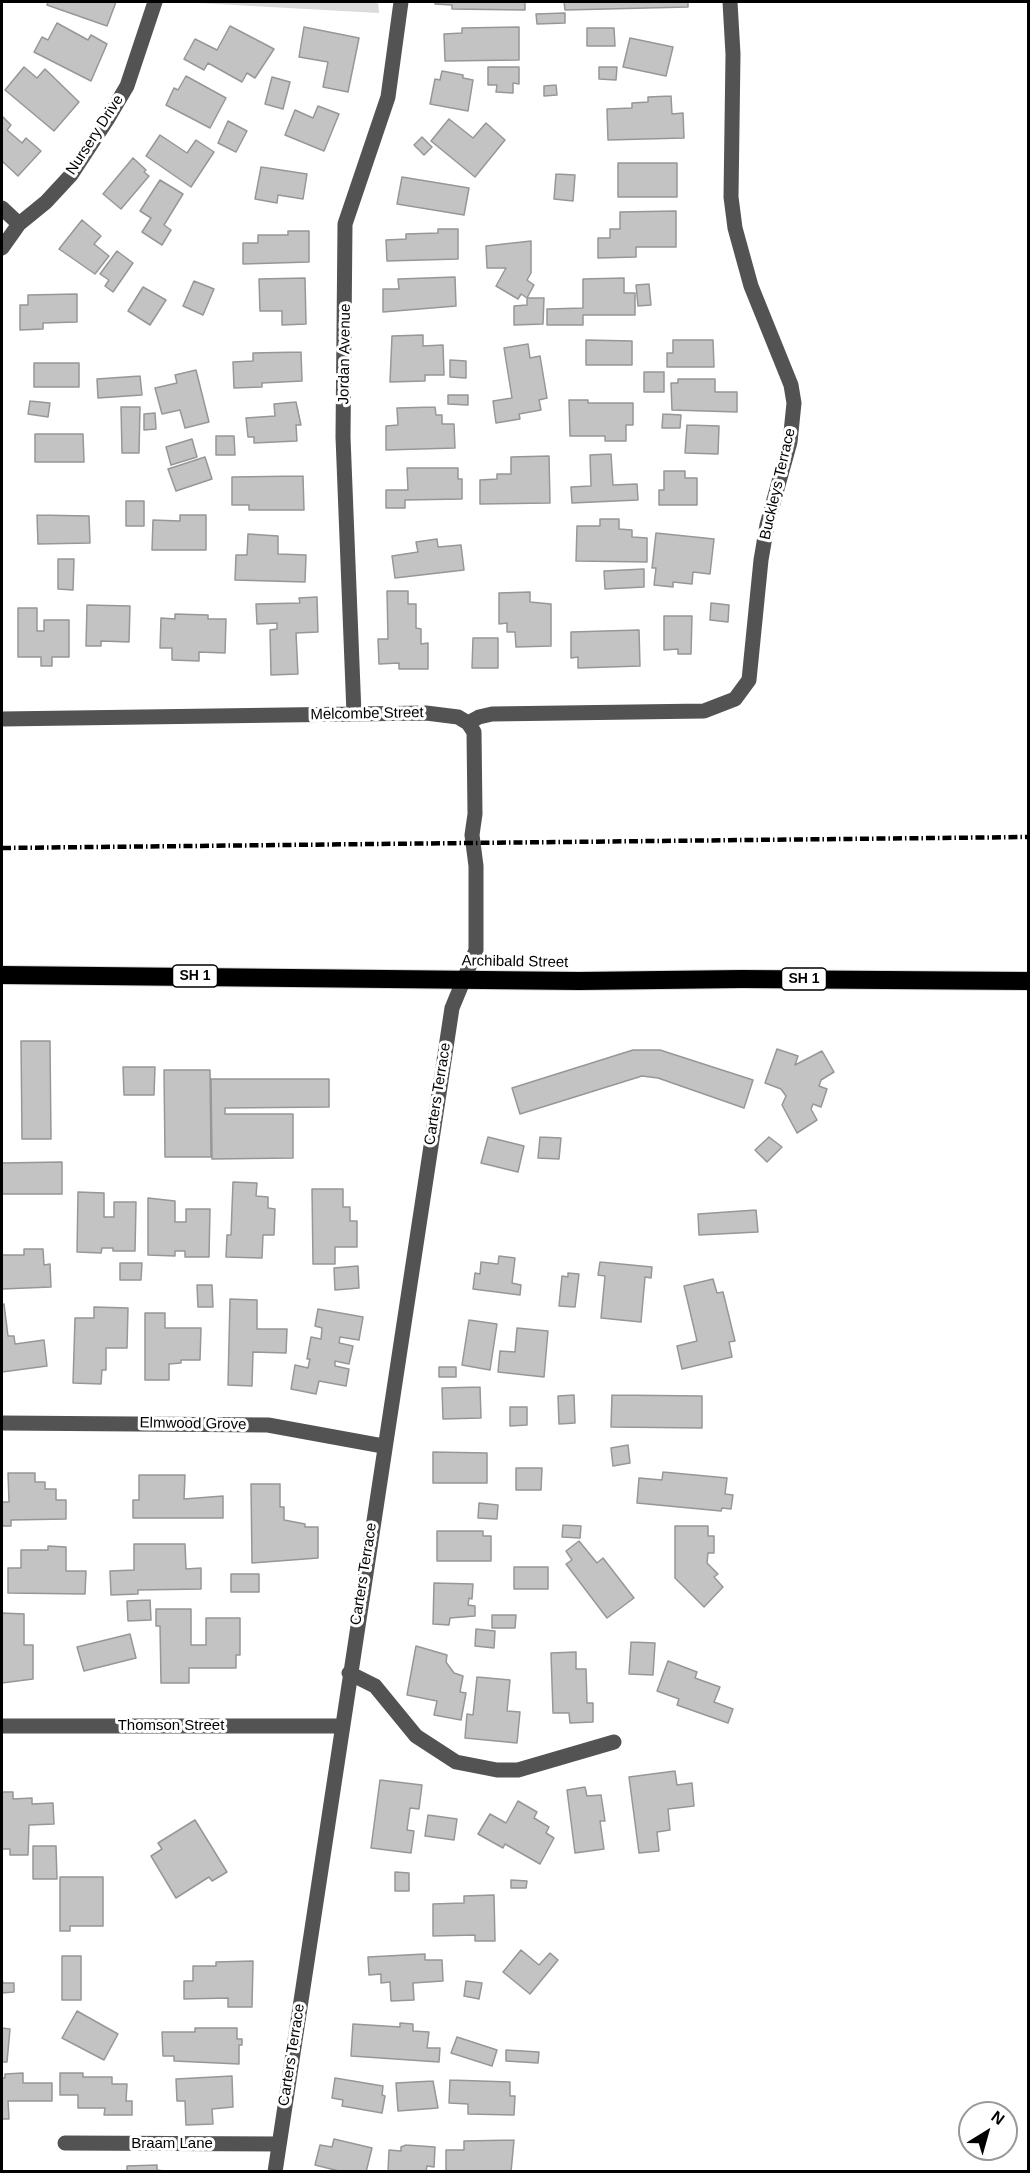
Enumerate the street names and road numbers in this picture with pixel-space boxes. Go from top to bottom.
street label: Nursery Drive [62,92,128,178]
street label: Jordan Avenue [335,304,355,404]
street label: Buckleys Terrace [756,426,800,542]
street label: Melcombe Street [310,704,424,724]
street label: Archibald Street [461,952,569,972]
road number: SH 1 [172,965,218,987]
road number: SH 1 [782,968,826,990]
street label: Carters Terrace [421,1042,455,1146]
street label: Elmwood Grove [139,1414,247,1434]
street label: Carters Terrace [347,1522,381,1626]
street label: Thomson Street [118,1717,224,1735]
street label: Carters Terrace [275,2003,309,2107]
street label: Braam Lane [131,2135,213,2153]

